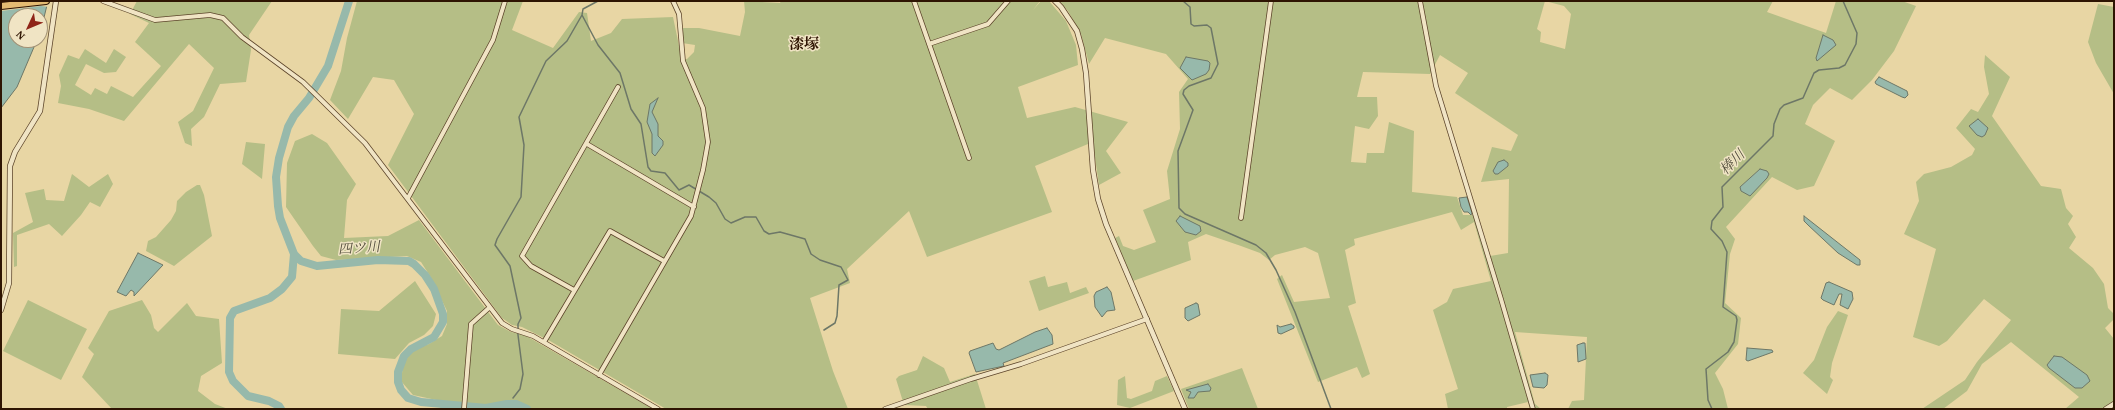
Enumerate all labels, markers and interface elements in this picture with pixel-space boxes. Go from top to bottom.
north arrow [8,8,48,48]
text: N [12,27,28,44]
district label: 漆塚 [789,36,819,54]
water label: 棒川 [1717,147,1749,179]
water label: 四ツ川 [337,239,381,259]

